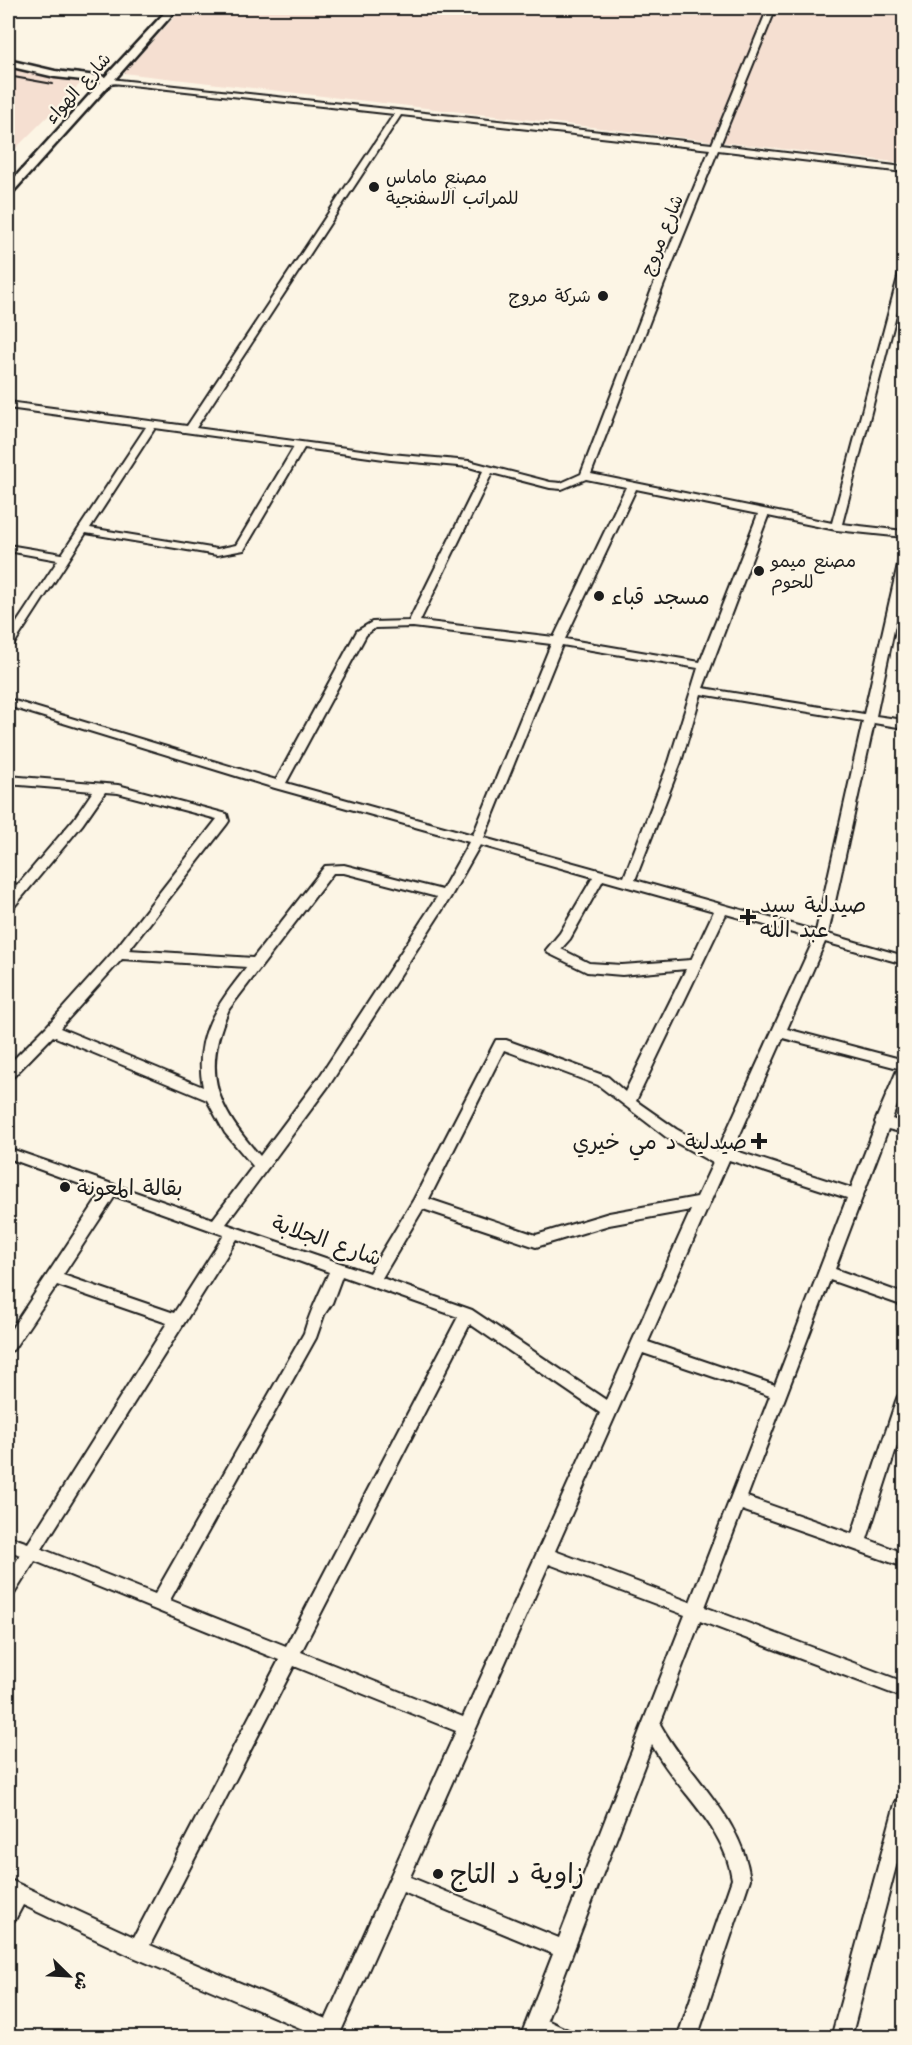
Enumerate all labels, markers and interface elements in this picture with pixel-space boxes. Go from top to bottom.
street label: شارع الهواء [40,47,117,129]
place label: مصنع ماماس للمراتب الاسفنجية [386,165,519,211]
marker: مصنع ماماس للمراتب الاسفنجية [367,180,381,194]
street label: شارع مروج [635,191,690,279]
place label: شركة مروج [508,284,591,309]
marker: شركة مروج [596,289,610,303]
place label: مصنع ميمو للحوم [769,549,856,596]
marker: مصنع ميمو للحوم [752,564,766,578]
place label: مسجد قباء [611,582,710,613]
marker: مسجد قباء [592,589,606,603]
place label: صيدلية سيد عبد الله [760,890,866,946]
marker: صيدلية سيد عبد الله [741,910,755,924]
place label: صيدلية د مي خيري [572,1127,747,1161]
marker: صيدلية د مي خيري [752,1134,766,1148]
place label: بقالة المعونة [77,1173,183,1204]
marker: بقالة المعونة [58,1180,72,1194]
street label: شارع الجلابة [268,1208,386,1275]
place label: زاوية د التاج [450,1856,584,1894]
marker: زاوية د التاج [431,1867,445,1881]
north arrow [39,1946,99,2006]
text: ش [68,1969,95,1994]

